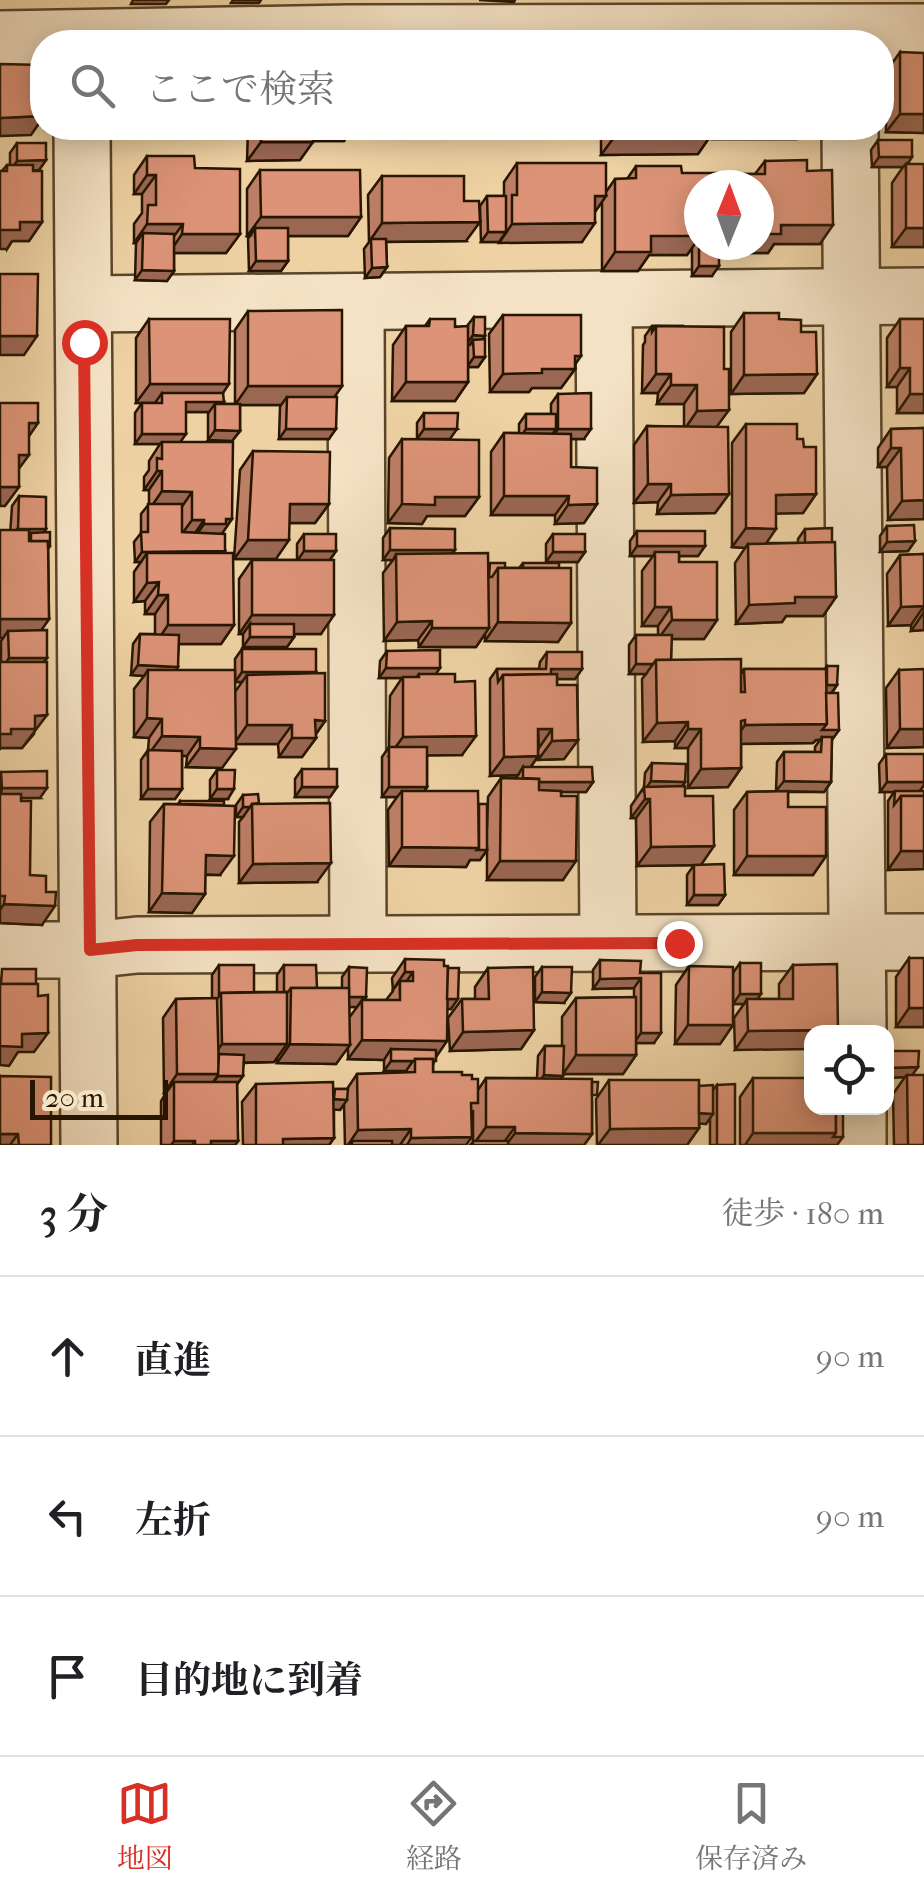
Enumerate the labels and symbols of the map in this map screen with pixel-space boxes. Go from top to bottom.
north arrow [684,170,774,260]
route start [62,320,108,366]
route end [657,921,703,967]
scale bar [30,1075,168,1120]

